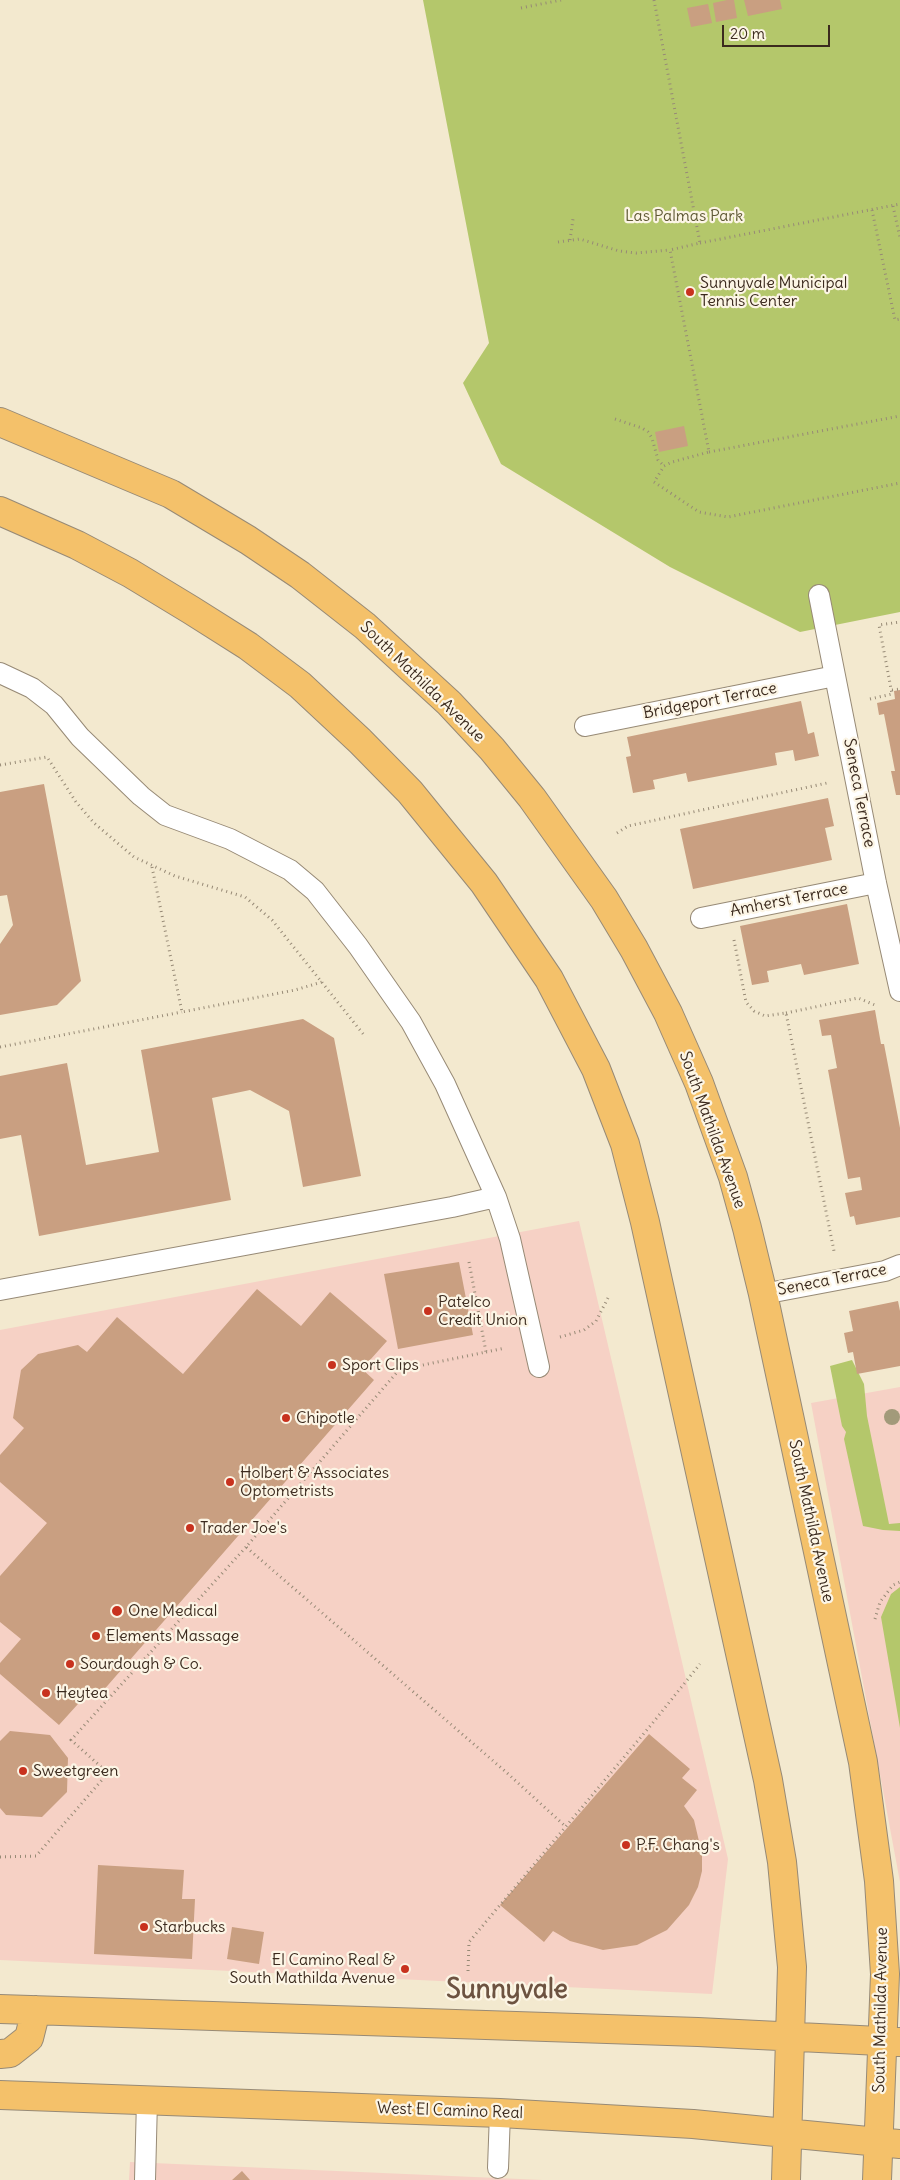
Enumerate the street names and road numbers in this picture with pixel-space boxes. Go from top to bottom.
street label: South Mathilda Avenue [356,618,488,746]
street label: Bridgeport Terrace [642,679,778,723]
street label: Seneca Terrace [839,737,879,849]
street label: Amherst Terrace [729,879,849,921]
street label: South Mathilda Avenue [675,1049,749,1211]
street label: Seneca Terrace [776,1260,888,1300]
street label: South Mathilda Avenue [784,1438,838,1604]
street label: South Mathilda Avenue [870,1927,892,2093]
street label: West El Camino Real [377,2099,523,2123]

